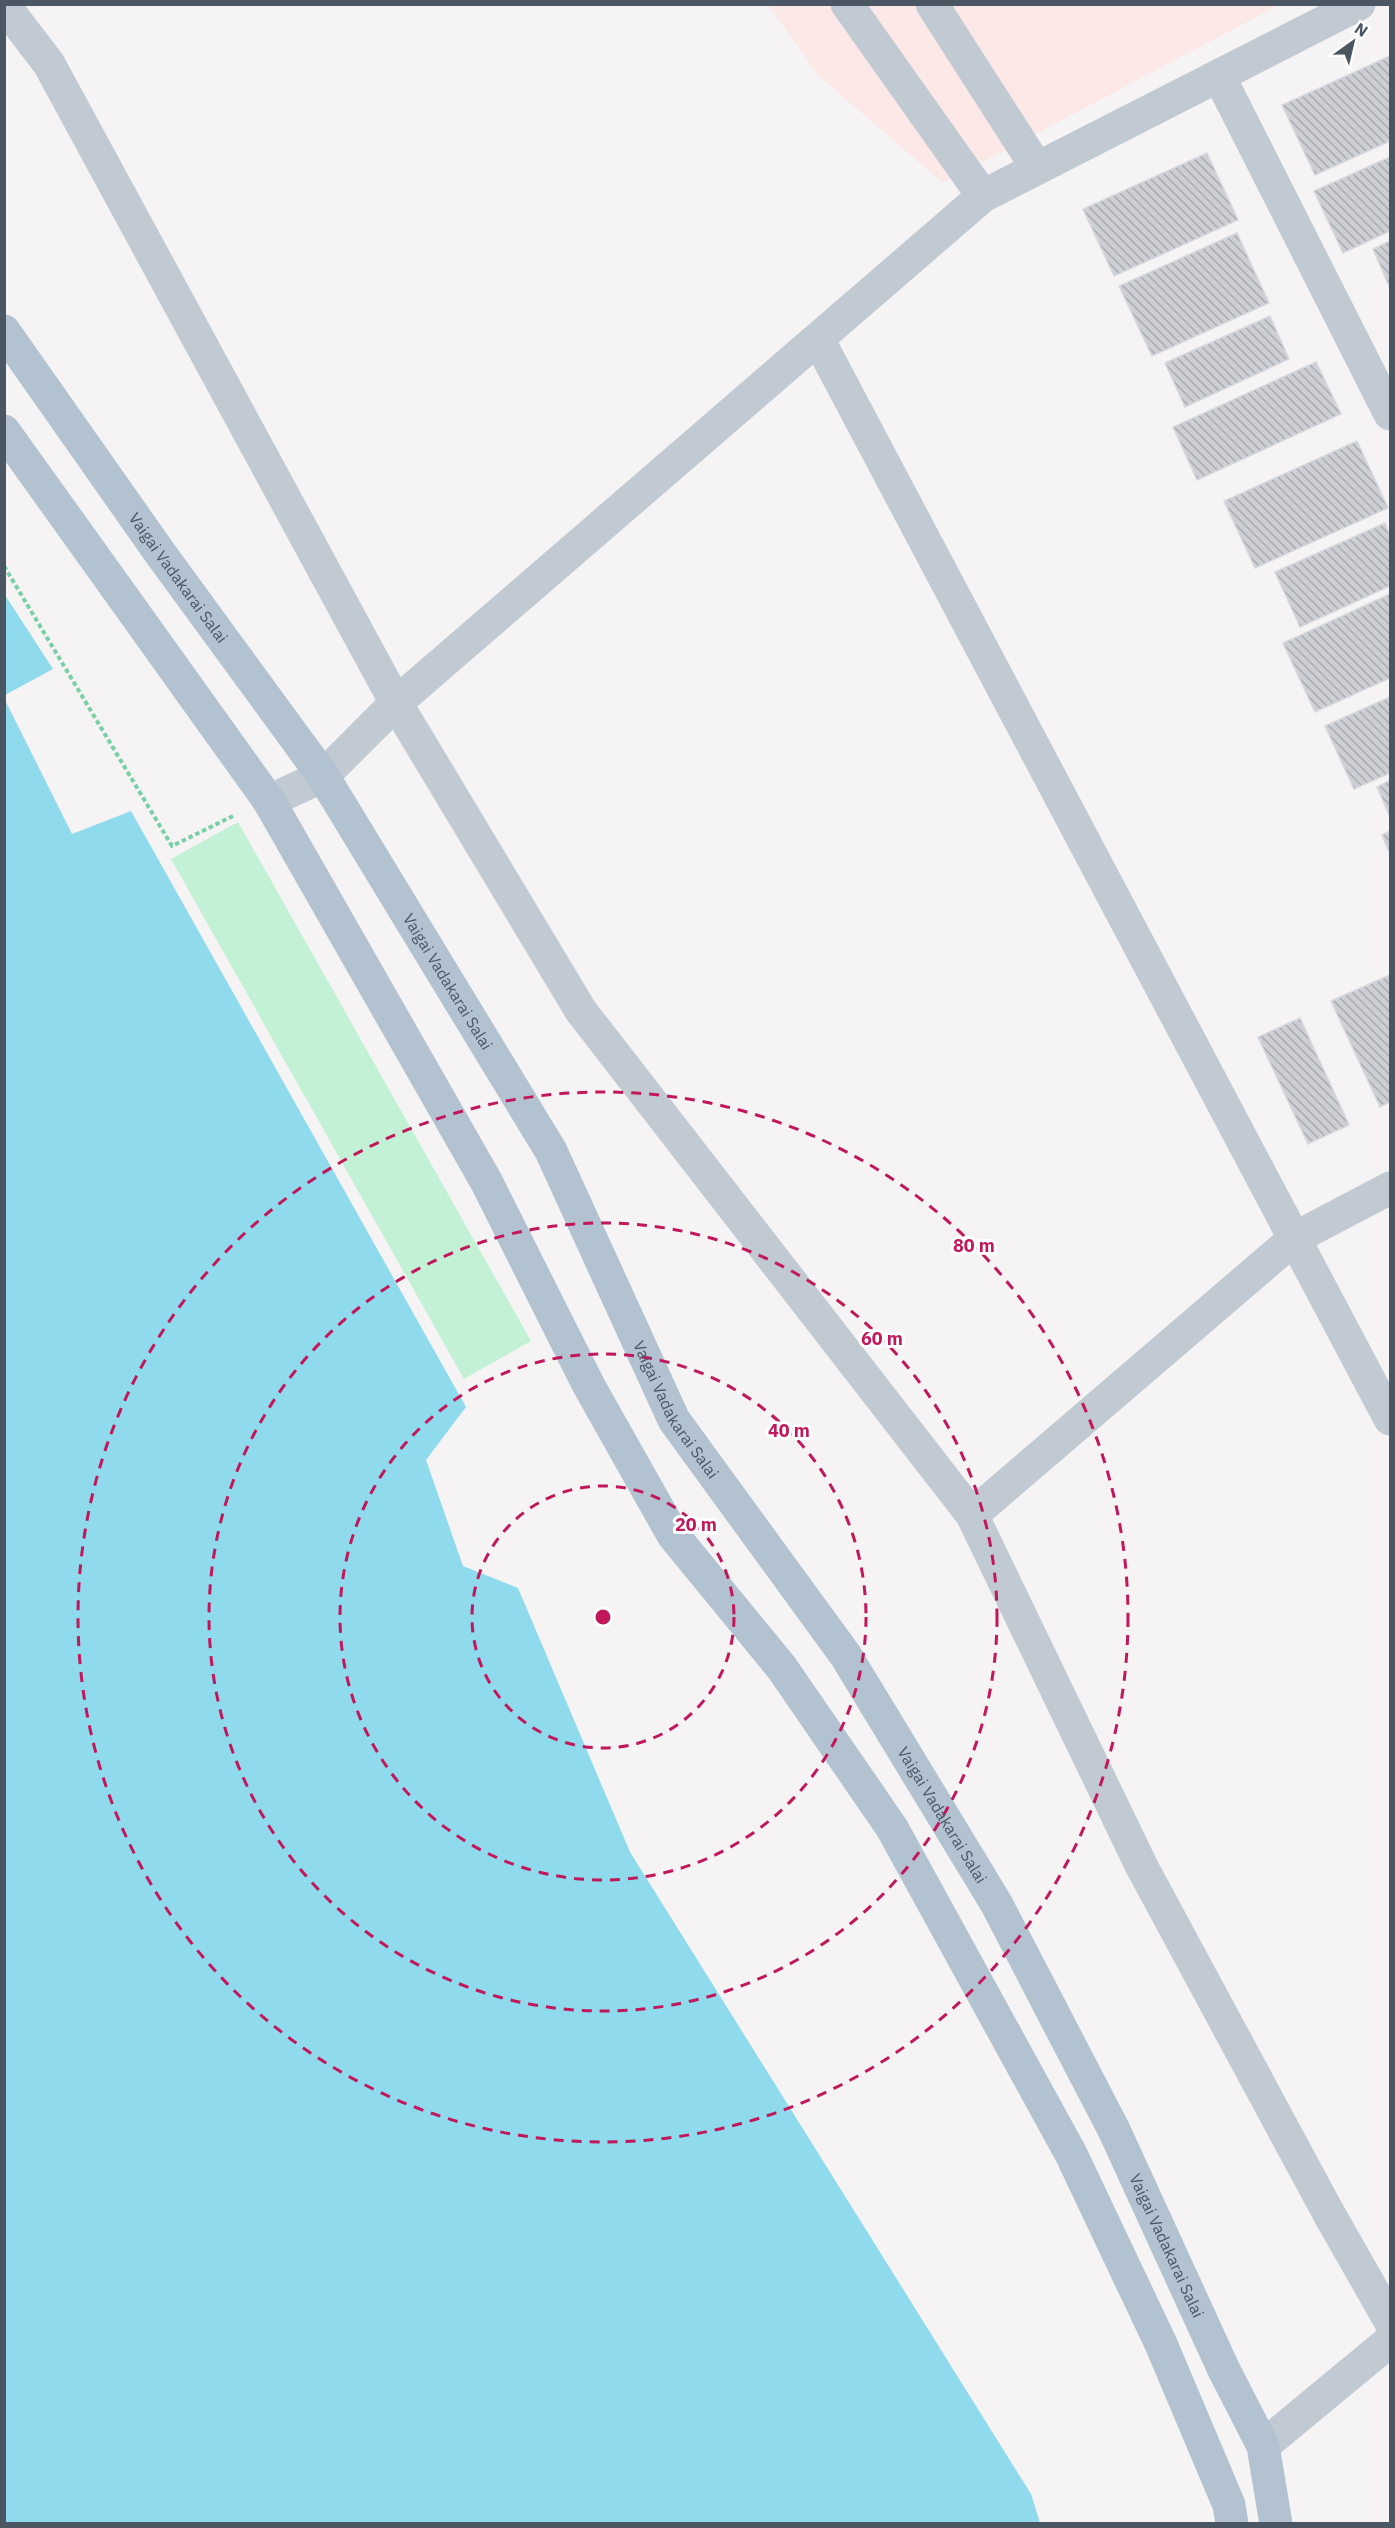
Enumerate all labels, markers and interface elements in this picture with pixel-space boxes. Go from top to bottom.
north arrow [1323,12,1383,72]
text: N [1351,18,1372,41]
street label: Vaigai Vadakarai Salai [125,509,232,647]
street label: Vaigai Vadakarai Salai [399,910,497,1053]
text: 80 m [953,1234,995,1257]
text: 60 m [861,1327,903,1350]
street label: Vaigai Vadakarai Salai [629,1337,723,1482]
text: 40 m [768,1419,810,1442]
text: 20 m [675,1513,717,1536]
centre of rings [593,1607,613,1627]
street label: Vaigai Vadakarai Salai [893,1743,991,1887]
street label: Vaigai Vadakarai Salai [1125,2170,1208,2320]

